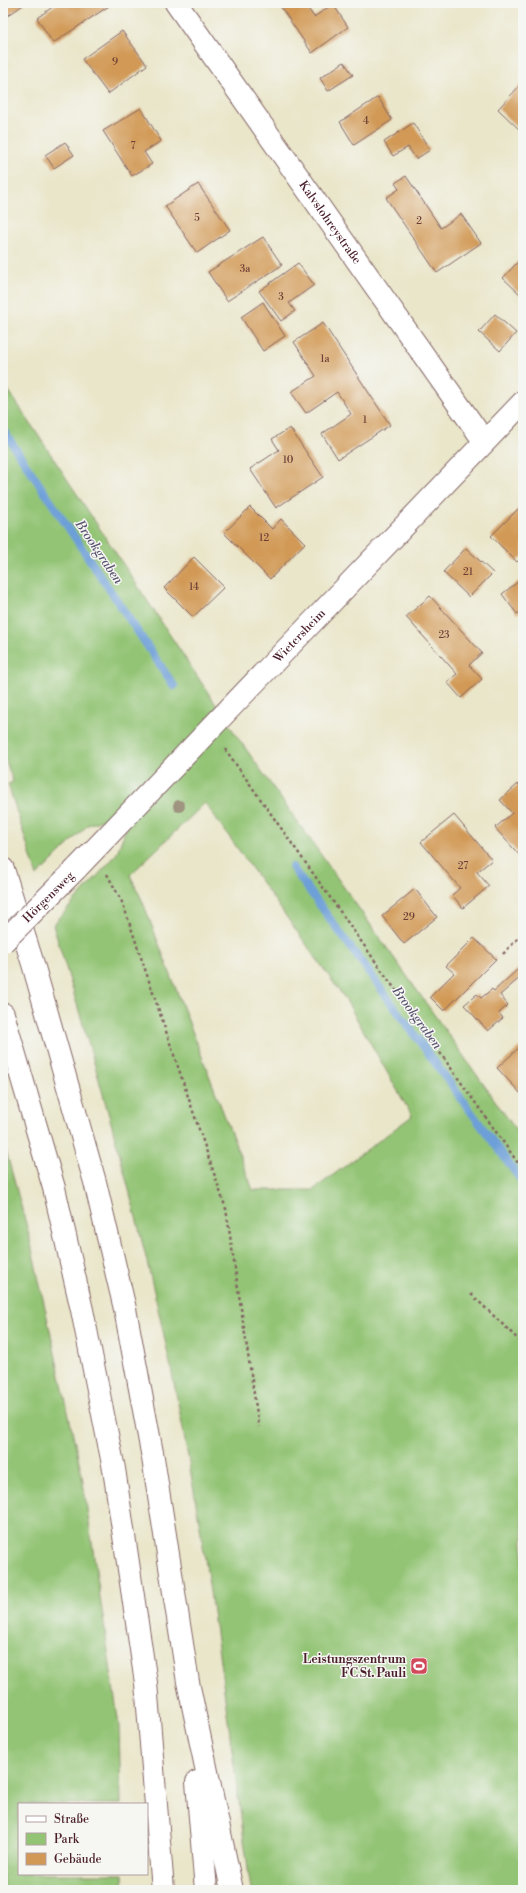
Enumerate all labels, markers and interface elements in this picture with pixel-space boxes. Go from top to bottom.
house number: 9 [112,56,118,68]
house number: 4 [363,115,369,127]
house number: 7 [130,140,136,152]
street label: Kalvslohreystraße [296,178,365,267]
house number: 5 [194,212,200,224]
house number: 2 [416,215,422,227]
house number: 3a [240,263,251,275]
house number: 3 [278,291,284,303]
house number: 1a [320,353,331,365]
house number: 1 [363,414,368,426]
house number: 10 [283,454,294,466]
water label: Brookgraben [71,516,127,588]
house number: 12 [259,532,269,544]
house number: 21 [463,566,474,578]
house number: 14 [189,581,199,593]
street label: Wietersheim [269,605,329,666]
house number: 23 [438,629,450,641]
house number: 27 [458,860,468,872]
street label: Hörgensweg [19,867,78,926]
house number: 29 [403,911,415,923]
water label: Brookgraben [388,983,446,1053]
place label: Leistungszentrum FC St. Pauli [303,1652,406,1681]
sports icon: Leistungszentrum FC St. Pauli [409,1656,429,1676]
legend [18,1803,148,1875]
text: Straße [54,1812,89,1827]
text: Park [54,1832,80,1847]
text: Gebäude [54,1852,102,1867]

